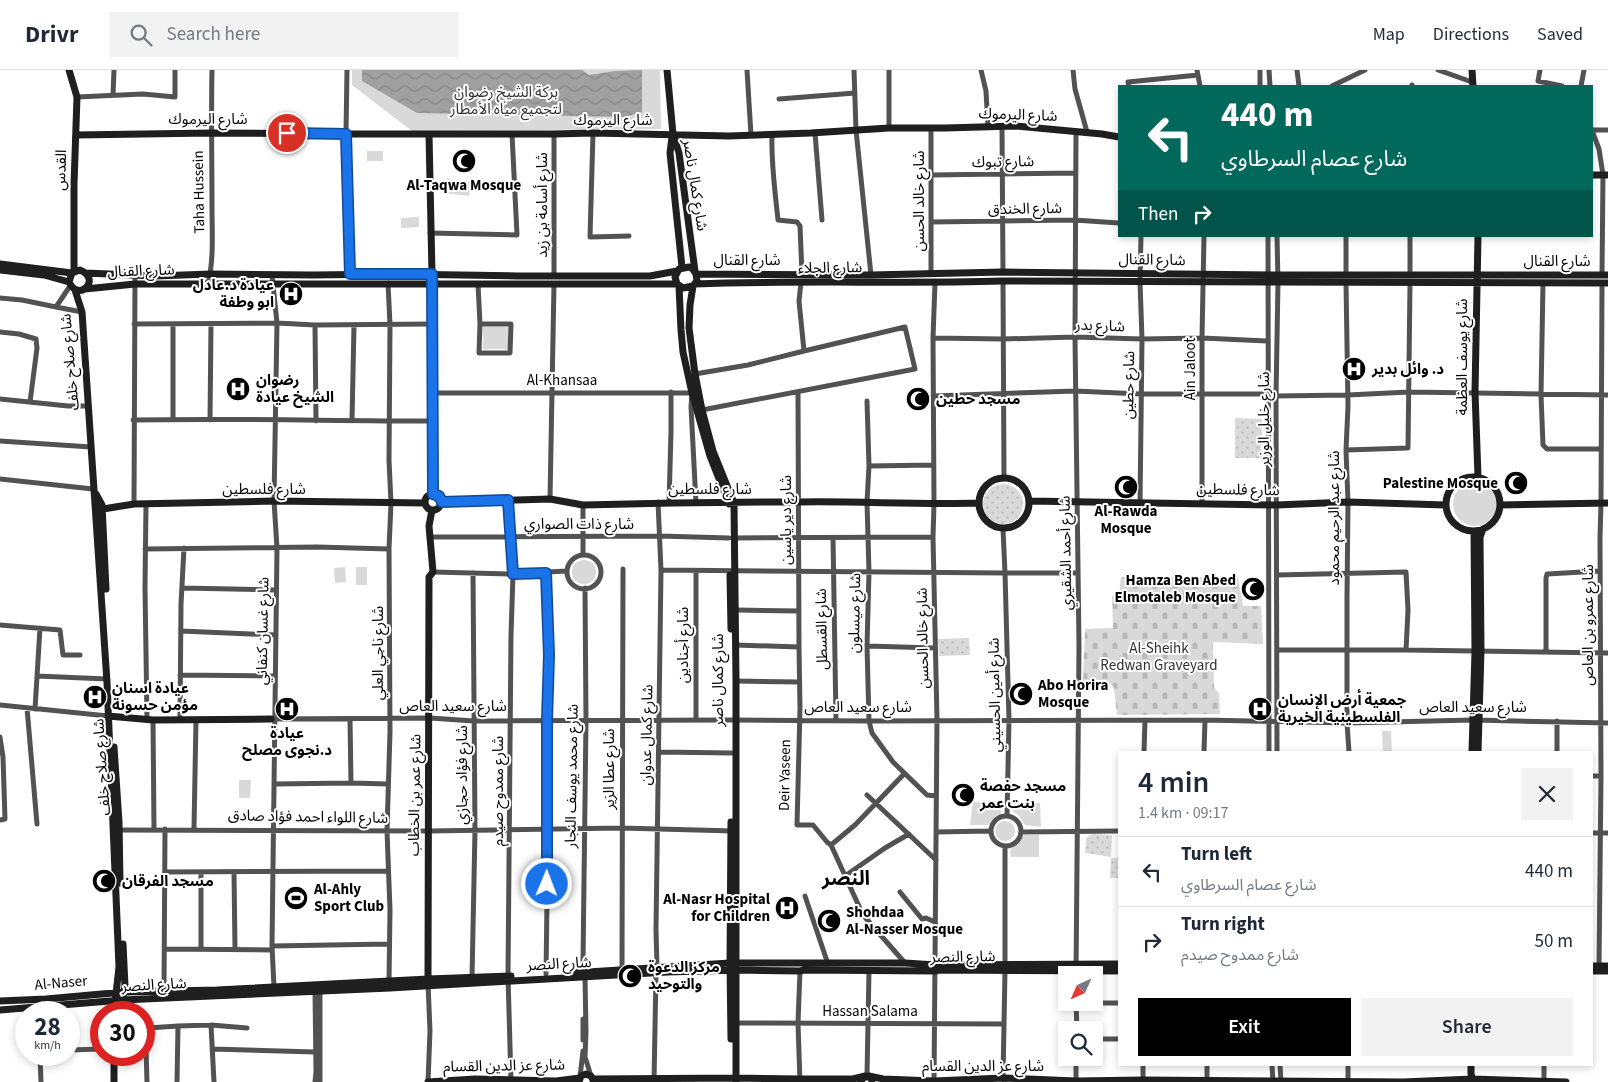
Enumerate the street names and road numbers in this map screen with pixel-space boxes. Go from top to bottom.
street label: شارع اليرموك [978,103,1058,128]
street label: شارع اليرموك [169,109,248,131]
street label: شارع اليرموك [574,110,653,132]
street label: شارع كمال ناصر [676,137,713,233]
street label: القدس [50,149,72,191]
street label: Taha Hussein [188,150,210,234]
street label: شارع خالد الحسن [909,150,931,252]
street label: شارع تبوك [972,151,1035,174]
street label: شارع أسامة بن زيد [532,152,554,258]
street label: شارع الخندق [988,198,1062,221]
street label: شارع القنال [1118,249,1186,272]
street label: شارع القنال [713,250,781,272]
street label: شارع القنال [1523,251,1591,273]
street label: شارع الجلاء [798,257,863,280]
street label: شارع القنال [107,259,175,284]
street label: شارع يوسف العظمة [1452,298,1474,415]
street label: شارع صلاح خلف [55,312,86,411]
street label: شارع بدر [1074,315,1125,338]
street label: Ain Jaloot [1180,338,1201,400]
street label: شارع حطين [1118,350,1141,419]
street label: Al-Khansaa [527,370,597,391]
street label: شارع خليل الوزير [1254,371,1276,468]
street label: شارع عبد الرحيم محمود [1324,450,1346,585]
street label: شارع دير ياسين [776,475,798,565]
street label: شارع فلسطين [222,479,306,501]
street label: شارع فلسطين [668,479,752,501]
street label: شارع فلسطين [1196,479,1280,502]
street label: شارع أحمد الشقيري [1054,495,1079,611]
street label: شارع ذات الصواري [524,514,634,536]
street label: شارع عمرو بن العاص [1578,564,1600,686]
street label: شارع ميسلون [844,572,867,653]
street label: شارع غسان كنفاني [252,576,275,685]
street label: شارع خالد الحسن [912,587,935,689]
street label: شارع القسطل [811,588,834,670]
street label: شارع ناجي العلي [368,606,390,700]
street label: شارع أجنادين [673,606,695,683]
street label: شارع كمال ناصر [708,633,730,727]
street label: شارع أمين الحسيني [983,637,1007,753]
street label: شارع كمال عدوان [636,684,659,786]
street label: شارع سعيد العاص [399,696,507,718]
street label: شارع سعيد العاص [804,697,912,719]
street label: شارع سعيد العاص [1419,697,1527,719]
street label: شارع محمد يوسف النجار [560,704,585,849]
street label: شارع صلاح خلف [88,717,117,816]
street label: شارع فؤاد حجازي [452,725,474,825]
street label: شارع عطا الزير [599,728,621,811]
street label: شارع عمر بن الخطاب [403,733,428,856]
street label: شارع ممدوح صيدم [488,736,510,846]
street label: Deir Yaseen [774,739,796,811]
street label: شارع اللواء احمد فؤاد صادق [228,805,389,830]
street label: شارع النصر [929,946,996,969]
street label: شارع النصر [525,952,592,977]
street label: Al-Naser [34,970,89,996]
street label: شارع النصر [120,973,187,998]
street label: Hassan Salama [822,1001,918,1022]
street label: شارع عز الدين القسام [443,1054,565,1079]
street label: شارع عز الدين القسام [922,1056,1044,1078]

